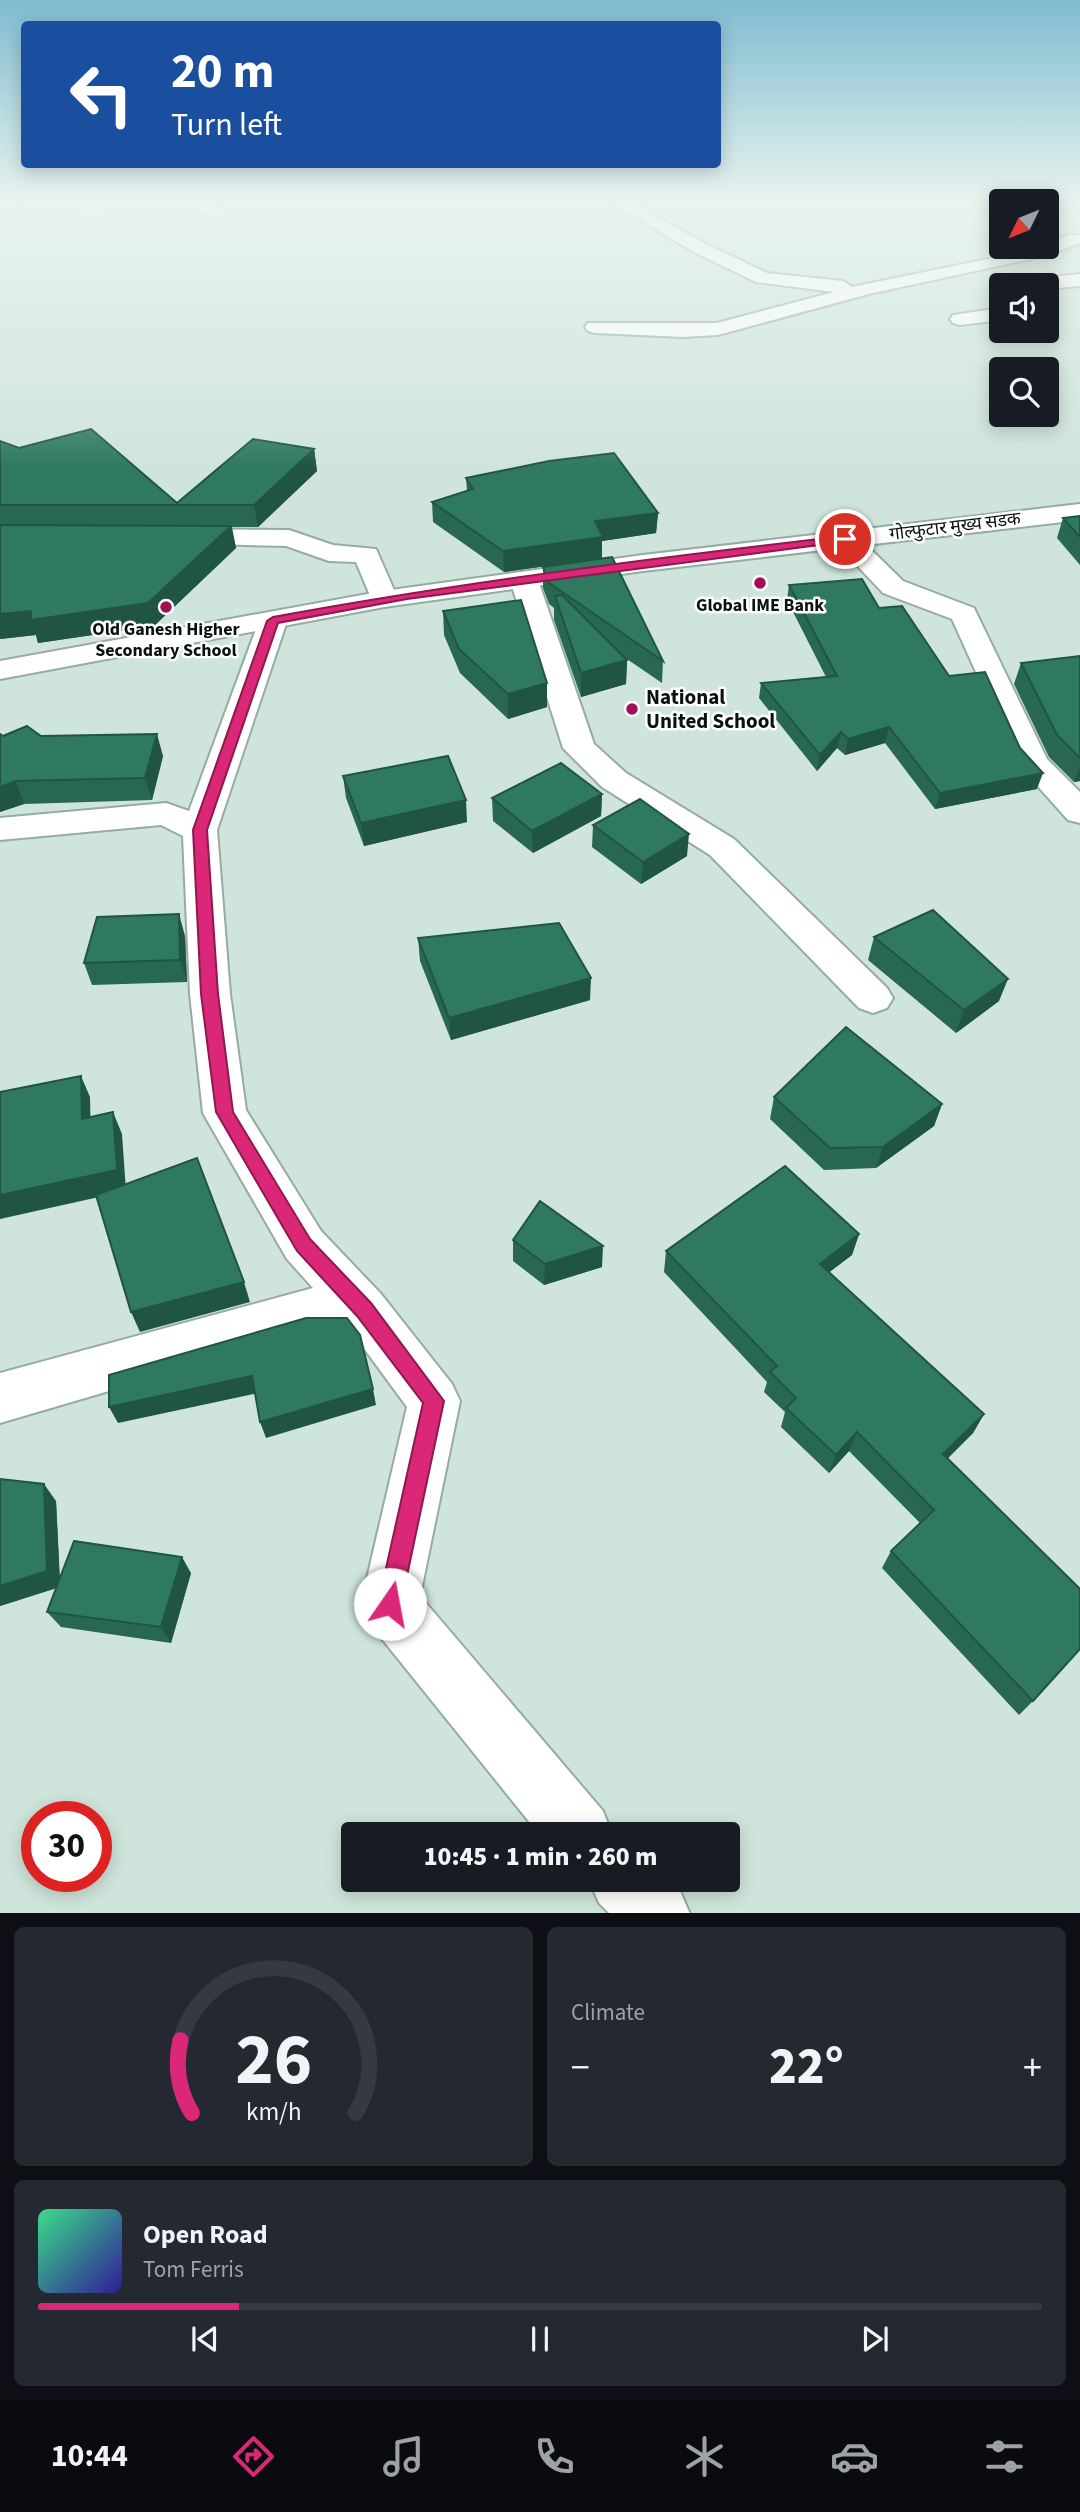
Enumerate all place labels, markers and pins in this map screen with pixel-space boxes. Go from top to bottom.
pin [815,509,875,569]
marker: Global IME Bank [752,575,768,591]
place label: Global IME Bank [696,593,824,618]
marker: Old Ganesh Higher Secondary School [158,599,174,615]
place label: Old Ganesh Higher Secondary School [92,617,240,663]
place label: National United School [646,682,775,736]
marker: National United School [624,701,640,717]

